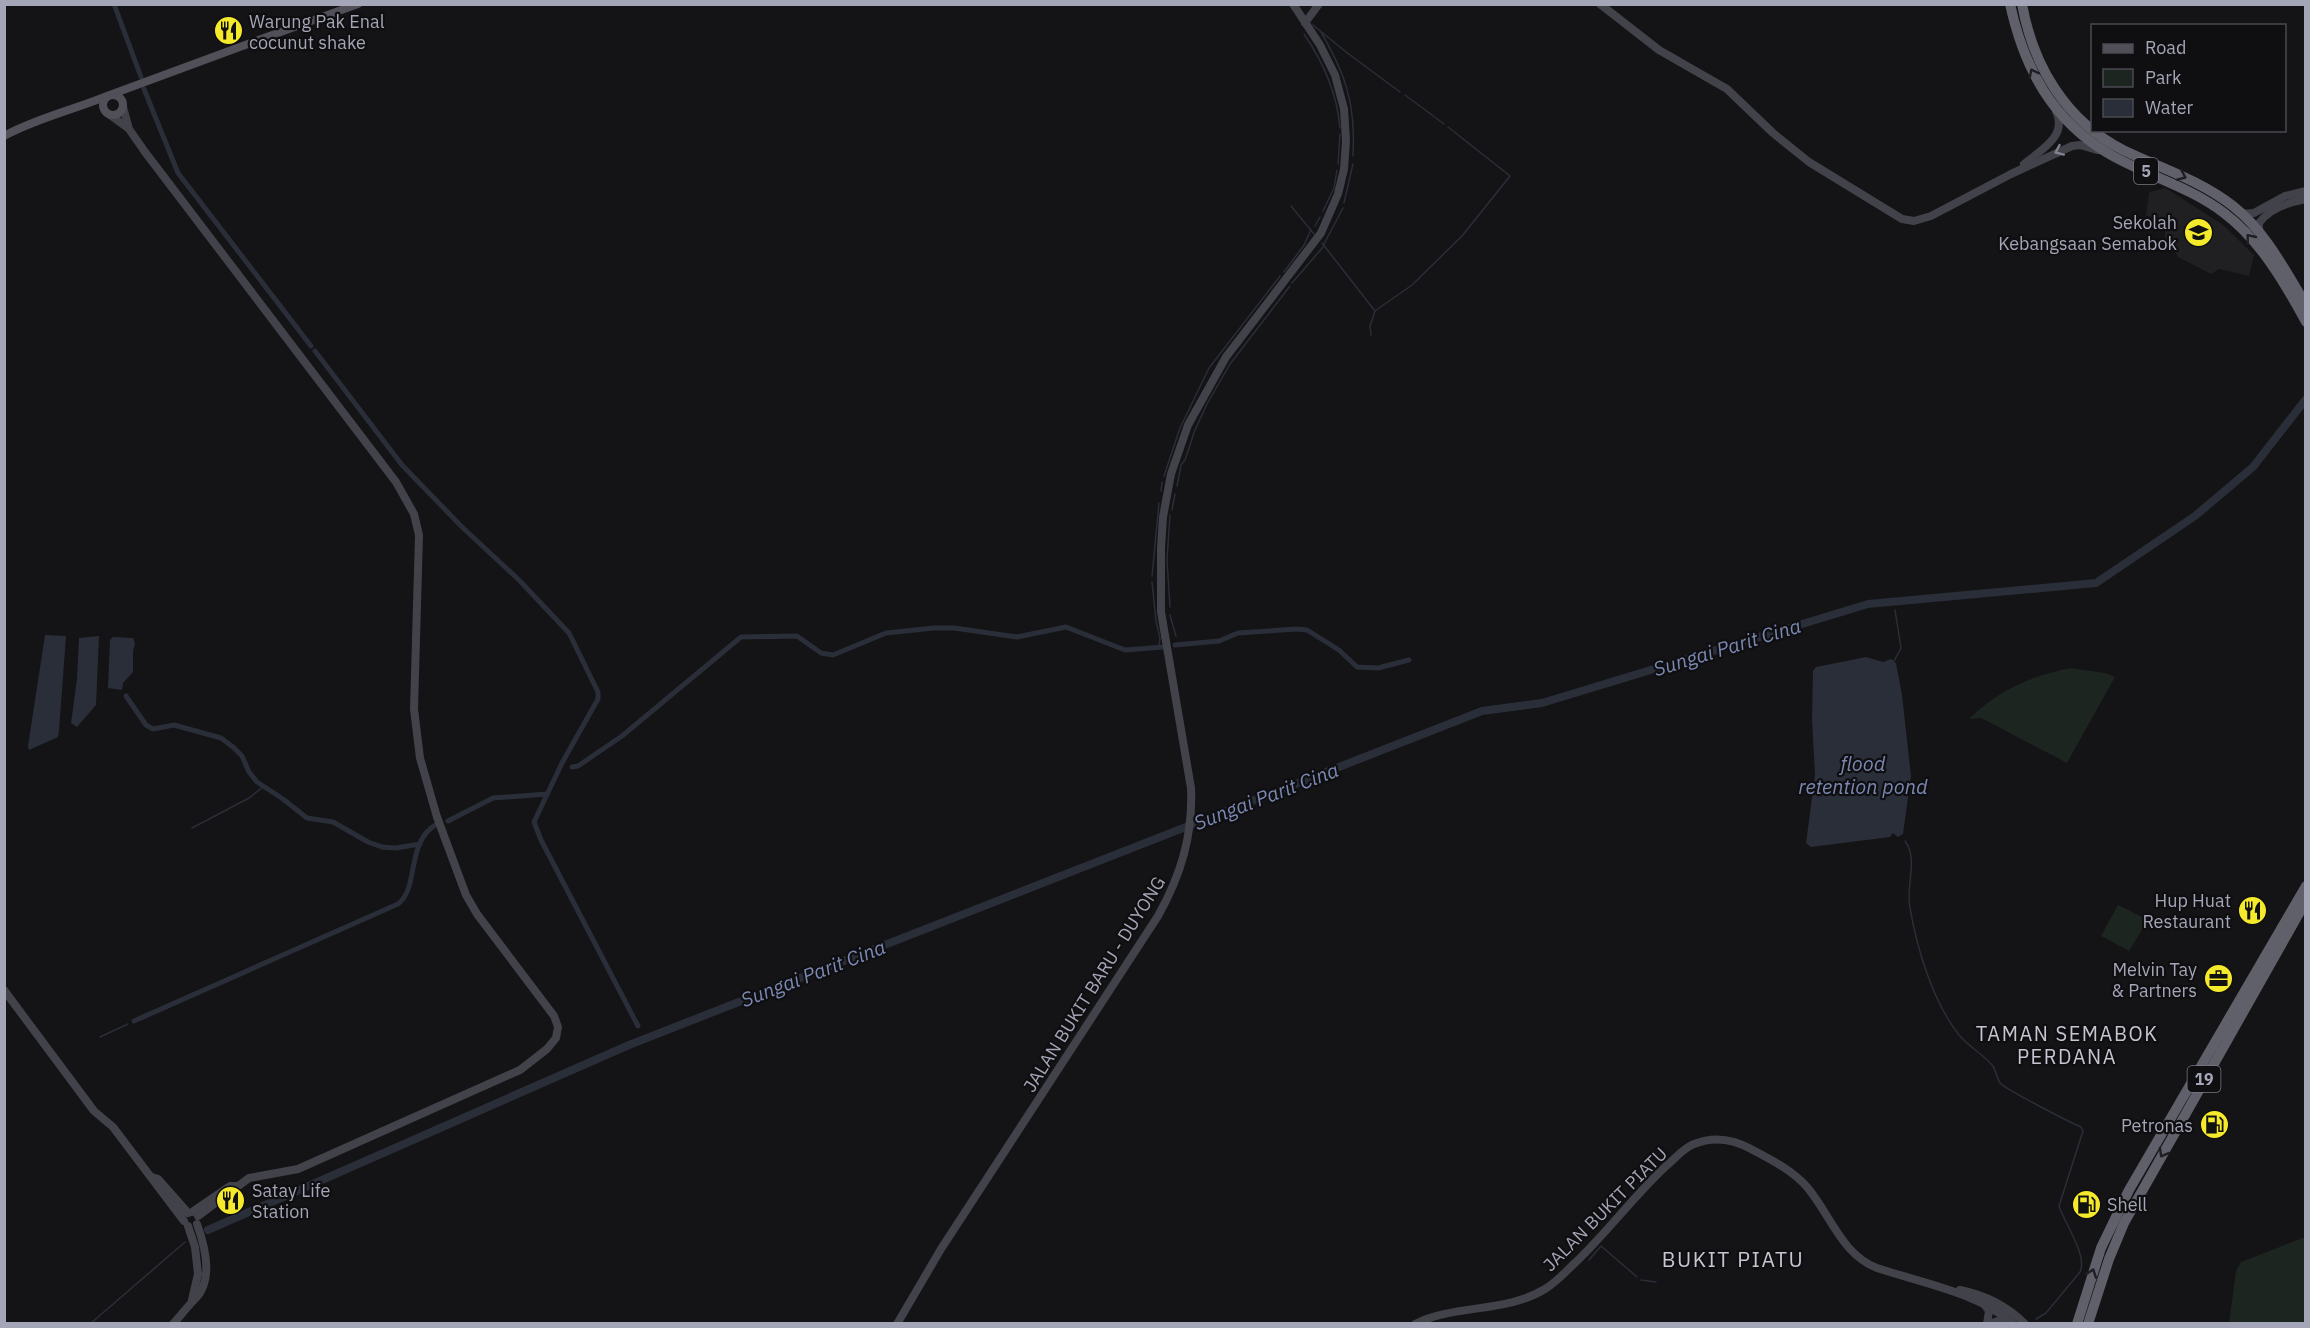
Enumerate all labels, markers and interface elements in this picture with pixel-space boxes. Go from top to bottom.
place label: Warung Pak Enal cocunut shake [249,10,385,54]
restaurant icon: Warung Pak Enal cocunut shake [212,15,244,47]
legend [2091,24,2286,132]
text: Road [2145,36,2186,59]
text: Park [2145,66,2182,89]
one-way arrow [2028,68,2040,79]
text: Water [2145,96,2194,119]
one-way arrow [2055,144,2066,156]
road number: 5 [2134,158,2158,184]
one-way arrow [2176,168,2187,180]
place label: Sekolah Kebangsaan Semabok [1998,211,2178,255]
school or university icon: Sekolah Kebangsaan Semabok [2182,216,2214,248]
one-way arrow [2247,234,2258,245]
water label: Sungai Parit Cina [1650,612,1804,682]
water label: flood retention pond [1798,750,1928,800]
water label: Sungai Parit Cina [1190,756,1342,836]
street label: JALAN BUKIT BARU - DUYONG [1018,872,1170,1096]
place label: Hup Huat Restaurant [2142,889,2231,933]
restaurant icon: Hup Huat Restaurant [2236,894,2268,926]
water label: Sungai Parit Cina [737,933,889,1013]
place label: Melvin Tay & Partners [2111,958,2197,1002]
office icon: Melvin Tay & Partners [2202,963,2234,995]
district label: TAMAN SEMABOK PERDANA [1976,1020,2158,1070]
road number: 19 [2188,1066,2220,1092]
fuel station icon: Petronas [2198,1109,2230,1141]
place label: Petronas [2121,1114,2193,1137]
street label: JALAN BUKIT PIATU [1538,1142,1672,1276]
one-way arrow [2159,1147,2171,1157]
place label: Satay Life Station [252,1179,330,1223]
restaurant icon: Satay Life Station [215,1184,247,1216]
fuel station icon: Shell [2070,1188,2102,1220]
place label: Shell [2107,1193,2147,1216]
district label: BUKIT PIATU [1662,1245,1804,1273]
one-way arrow [2085,1268,2098,1279]

